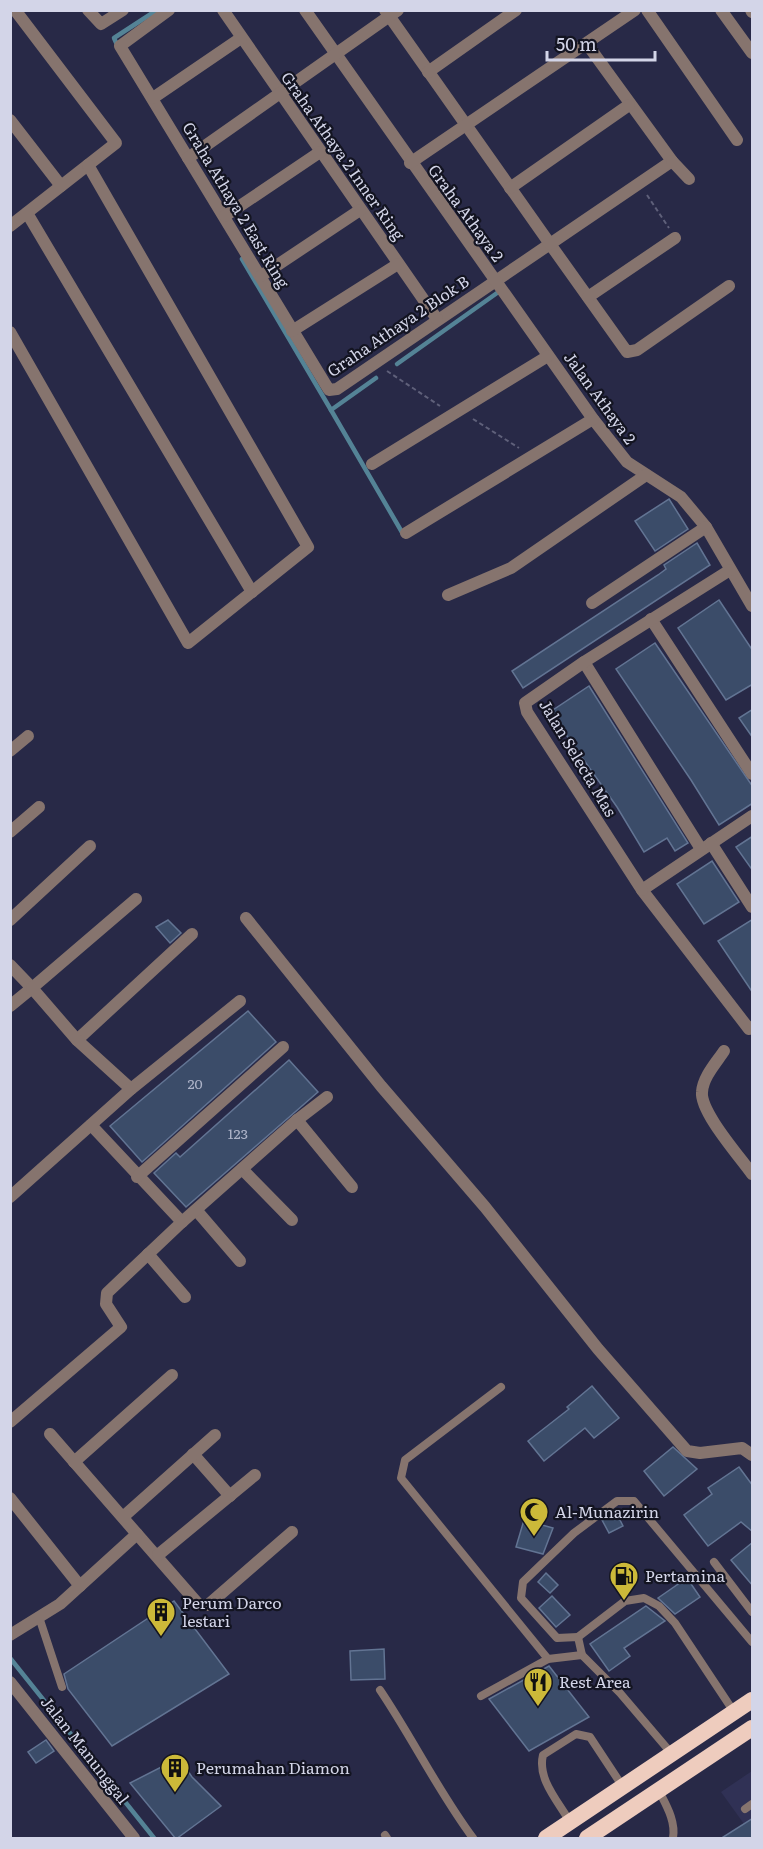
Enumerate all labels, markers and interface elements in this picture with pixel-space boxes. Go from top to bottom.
scale bar [547,24,655,62]
text: 50 m [556,30,597,57]
street label: Graha Athaya 2 Inner Ring [276,66,411,245]
street label: Graha Athaya 2 East Ring [178,117,296,292]
street label: Graha Athaya 2 [423,159,510,266]
street label: Graha Athaya 2 Blok B [322,269,473,382]
street label: Jalan Athaya 2 [559,346,643,449]
street label: Jalan Selecta Mas [534,694,623,821]
house number: 20 [187,1073,203,1093]
house number: 123 [228,1123,248,1143]
mosque icon: Al-Munazirin [518,1496,550,1538]
place label: Al-Munazirin [555,1499,659,1523]
fuel station icon: Pertamina [608,1560,640,1602]
place label: Pertamina [645,1563,726,1587]
place label: Perum Darco lestari [182,1590,282,1632]
building icon: Perum Darco lestari [145,1596,177,1638]
restaurant icon: Rest Area [522,1666,554,1708]
place label: Rest Area [559,1669,631,1693]
street label: Jalan Manunggal [36,1690,136,1809]
building icon: Perumahan Diamon [159,1752,191,1794]
place label: Perumahan Diamon [196,1755,350,1779]

